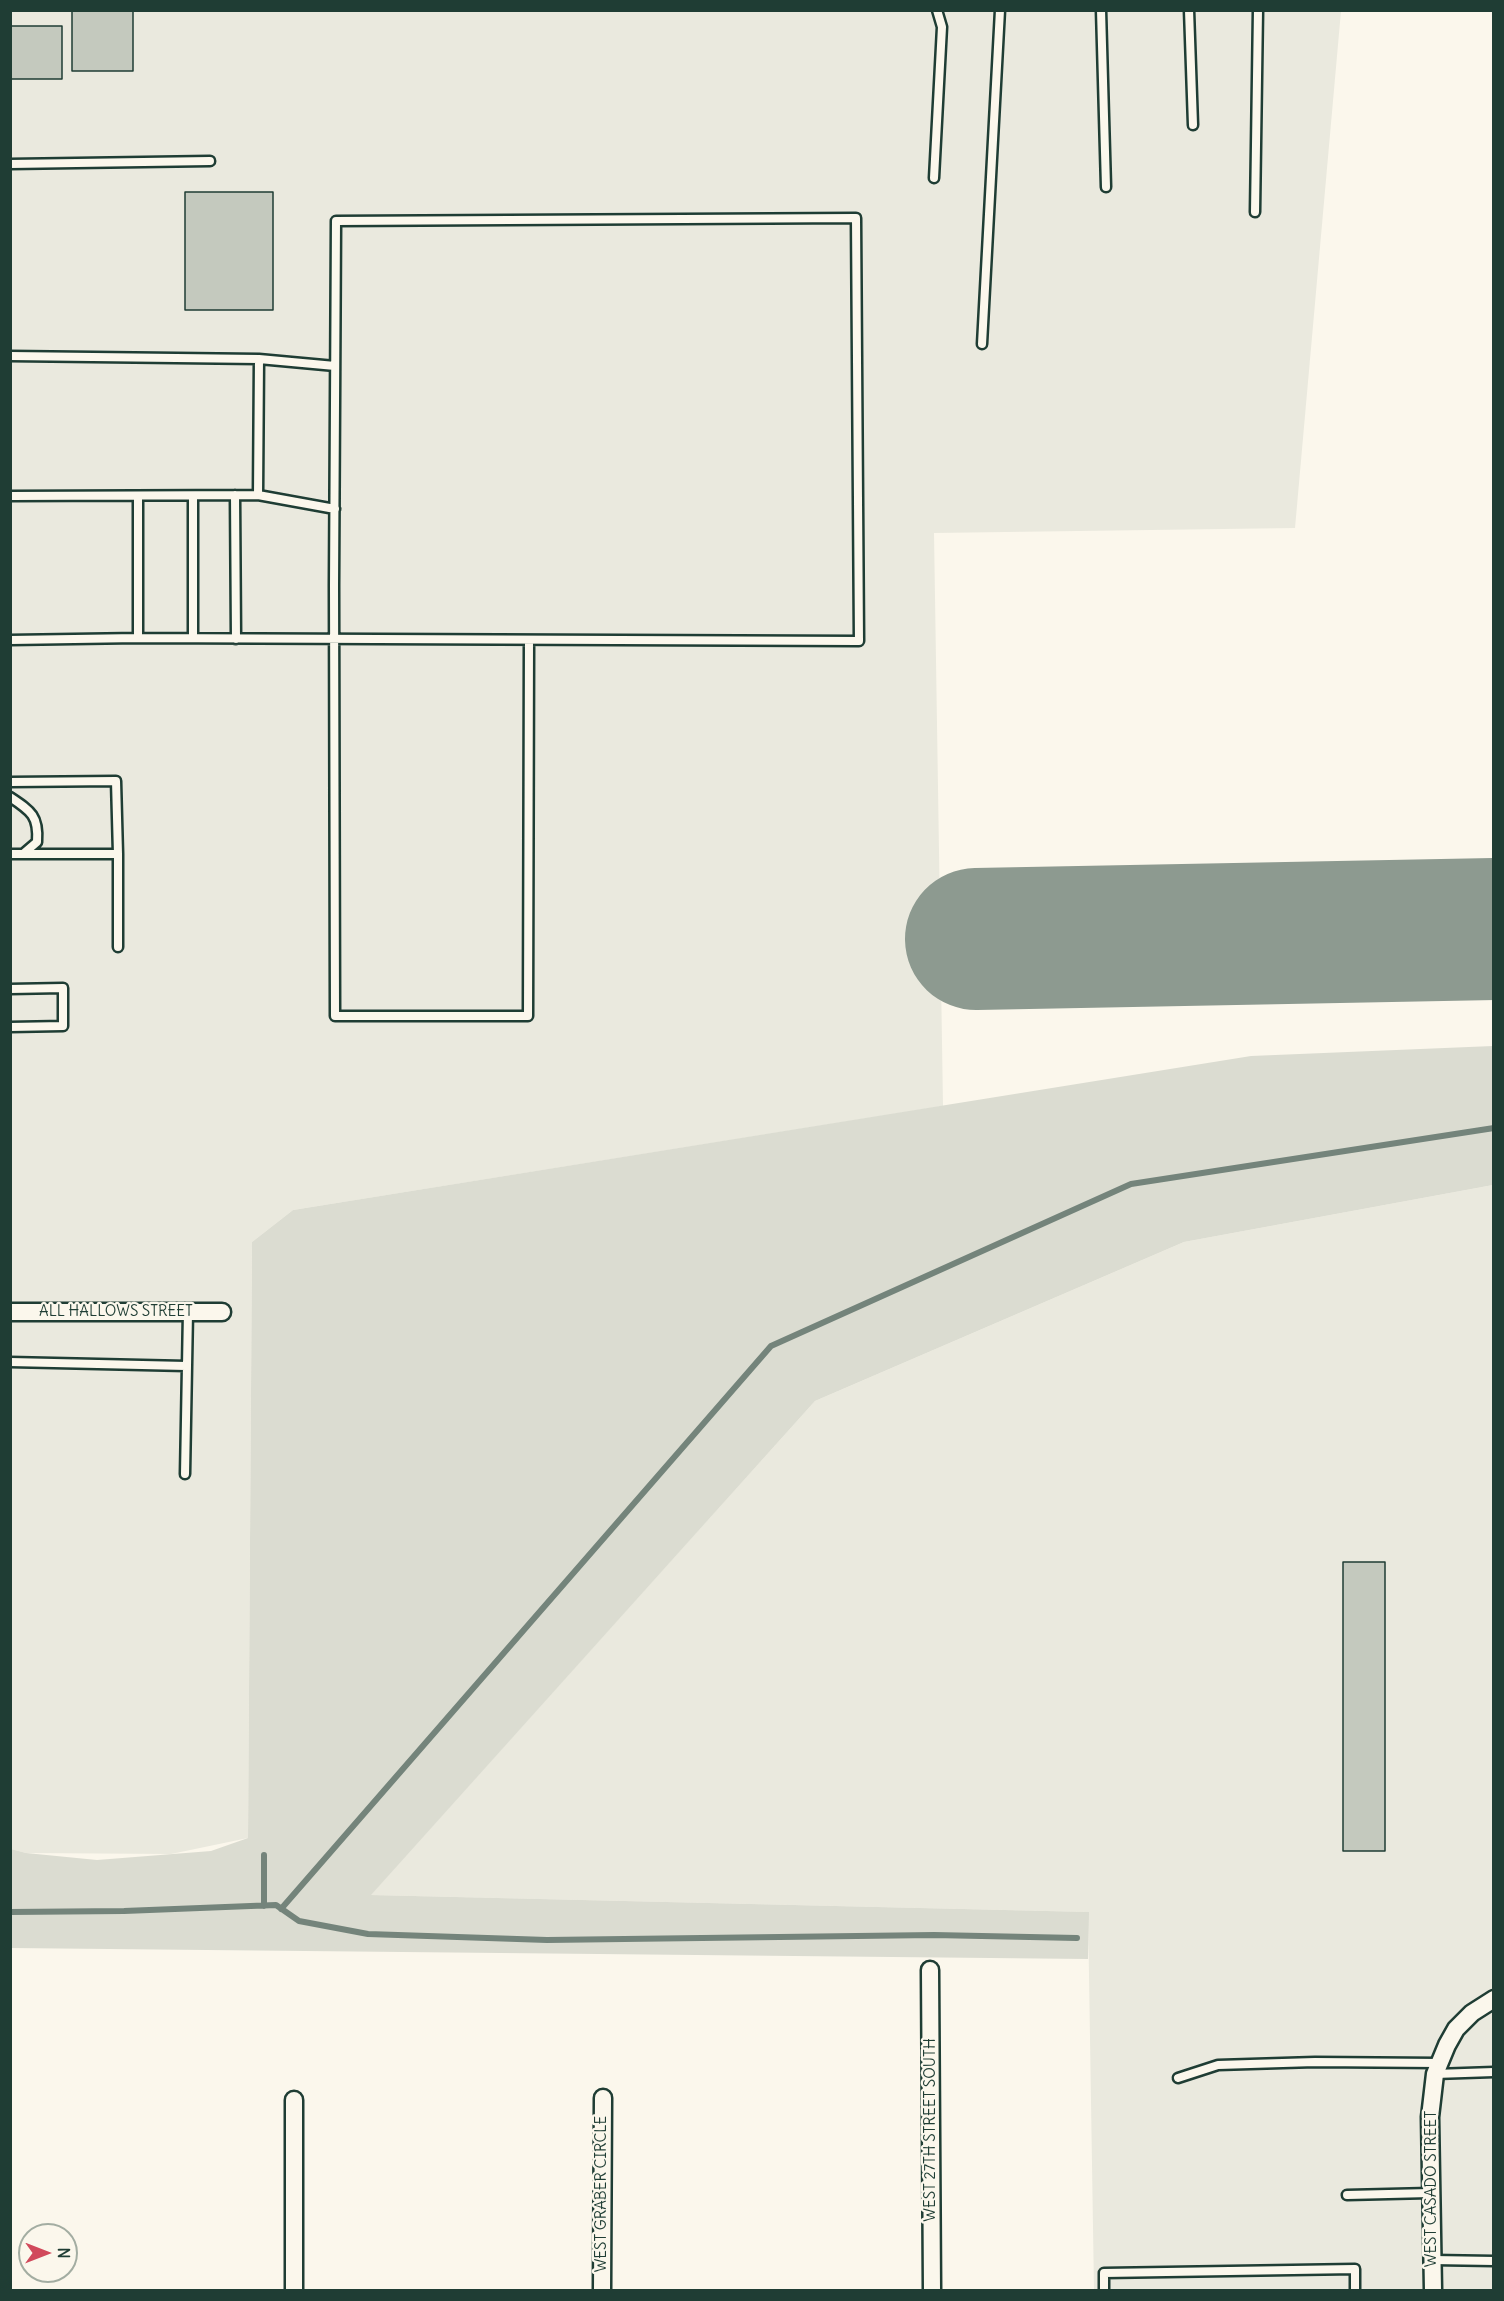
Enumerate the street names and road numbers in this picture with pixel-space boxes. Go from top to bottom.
street label: ALL HALLOWS STREET [39,1303,193,1321]
street label: WEST 27TH STREET SOUTH [922,2038,940,2222]
street label: WEST CASADO STREET [1423,2111,1441,2267]
street label: WEST GRABER CIRCLE [593,2116,611,2272]

